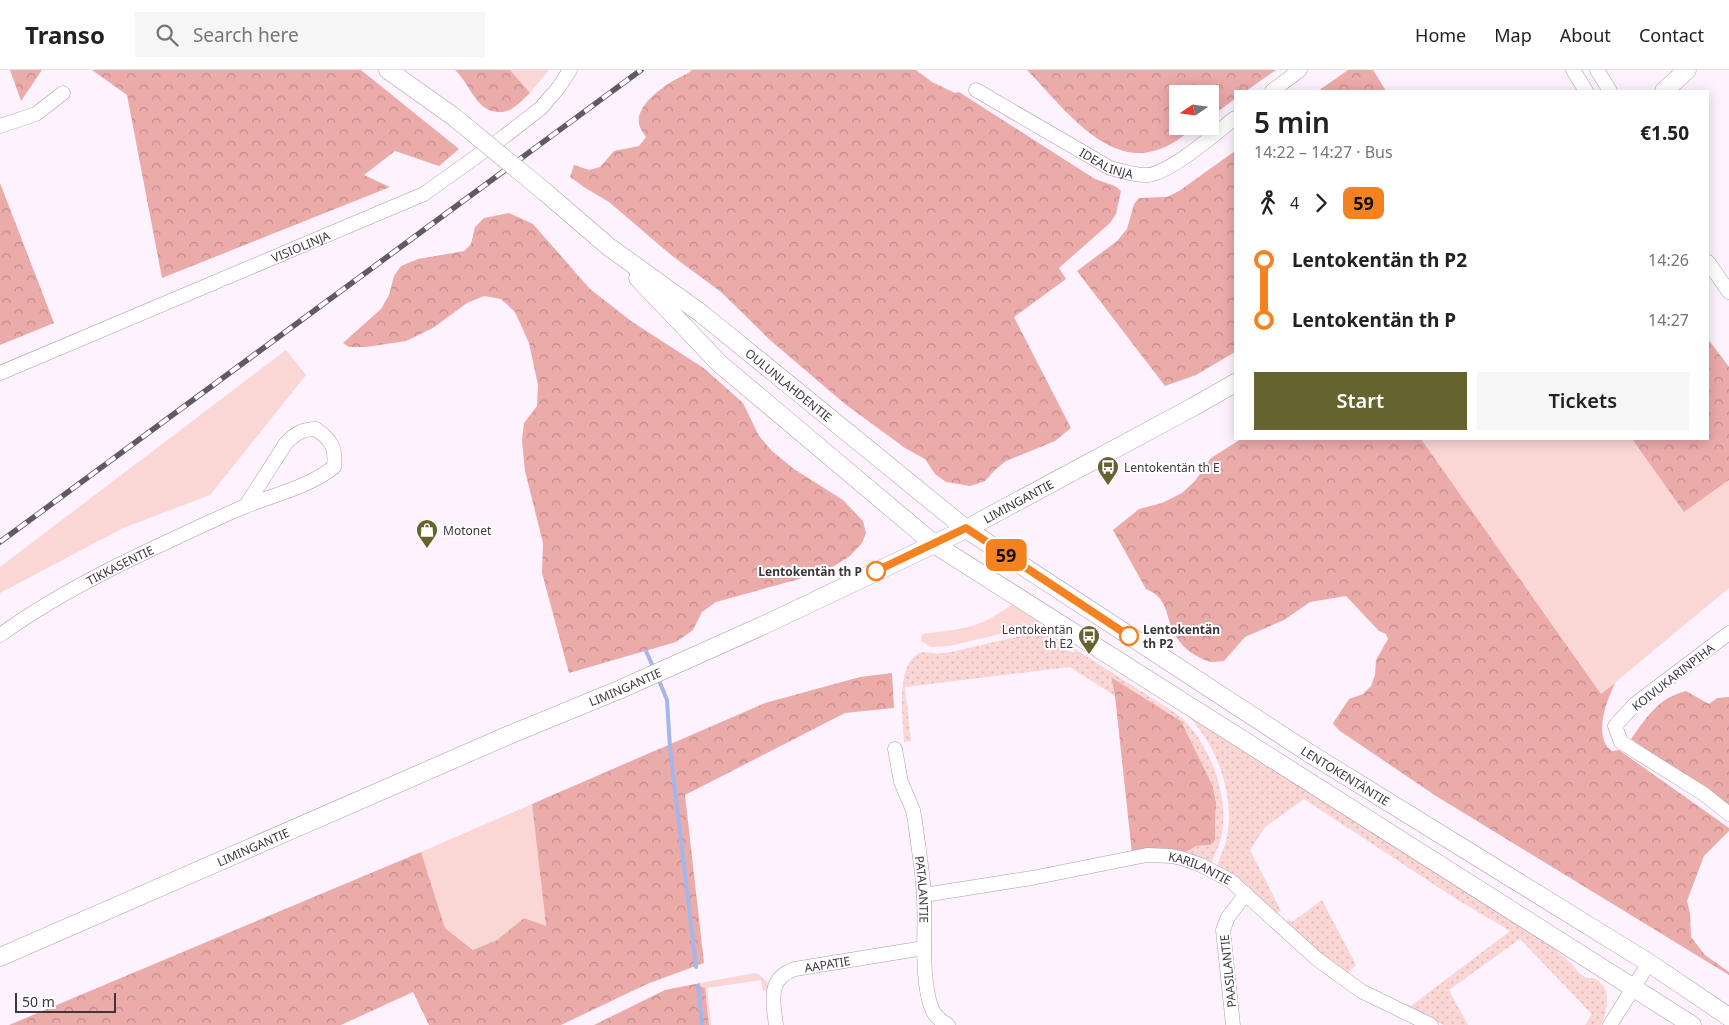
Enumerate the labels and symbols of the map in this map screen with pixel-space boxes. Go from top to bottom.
north arrow [1169,85,1219,135]
street label: IDEALINJA [1076,144,1135,182]
street label: VISIOLINJA [269,226,332,266]
street label: OULUNLAHDENTIE [742,344,836,425]
bus stop icon: Lentokentän th E [1096,455,1120,486]
place label: Lentokentän th E [1124,459,1220,476]
street label: LIMINGANTIE [980,475,1056,527]
shop icon: Motonet [415,518,439,549]
place label: Motonet [443,522,492,539]
line badge: 59 [984,539,1028,571]
street label: TIKKASENTIE [83,541,156,589]
marker: Lentokentän th P [866,561,886,581]
place label: Lentokentän th P [758,563,862,580]
place label: Lentokentän th E2 [1002,621,1073,652]
place label: Lentokentän th P2 [1143,621,1220,652]
bus stop icon: Lentokentän th E2 [1077,624,1101,655]
marker: Lentokentän th P2 [1119,626,1139,646]
street label: KOIVUKARINPIHA [1628,639,1718,715]
street label: LIMINGANTIE [586,664,664,710]
street label: LENTOKENTÄNTIE [1298,742,1393,809]
street label: LIMINGANTIE [214,823,292,870]
street label: KARILANTIE [1167,847,1235,888]
street label: PATALANTIE [911,855,933,923]
street label: PAASILANTIE [1216,934,1240,1008]
street label: AAPATIE [803,952,852,976]
scale bar [15,990,116,1013]

